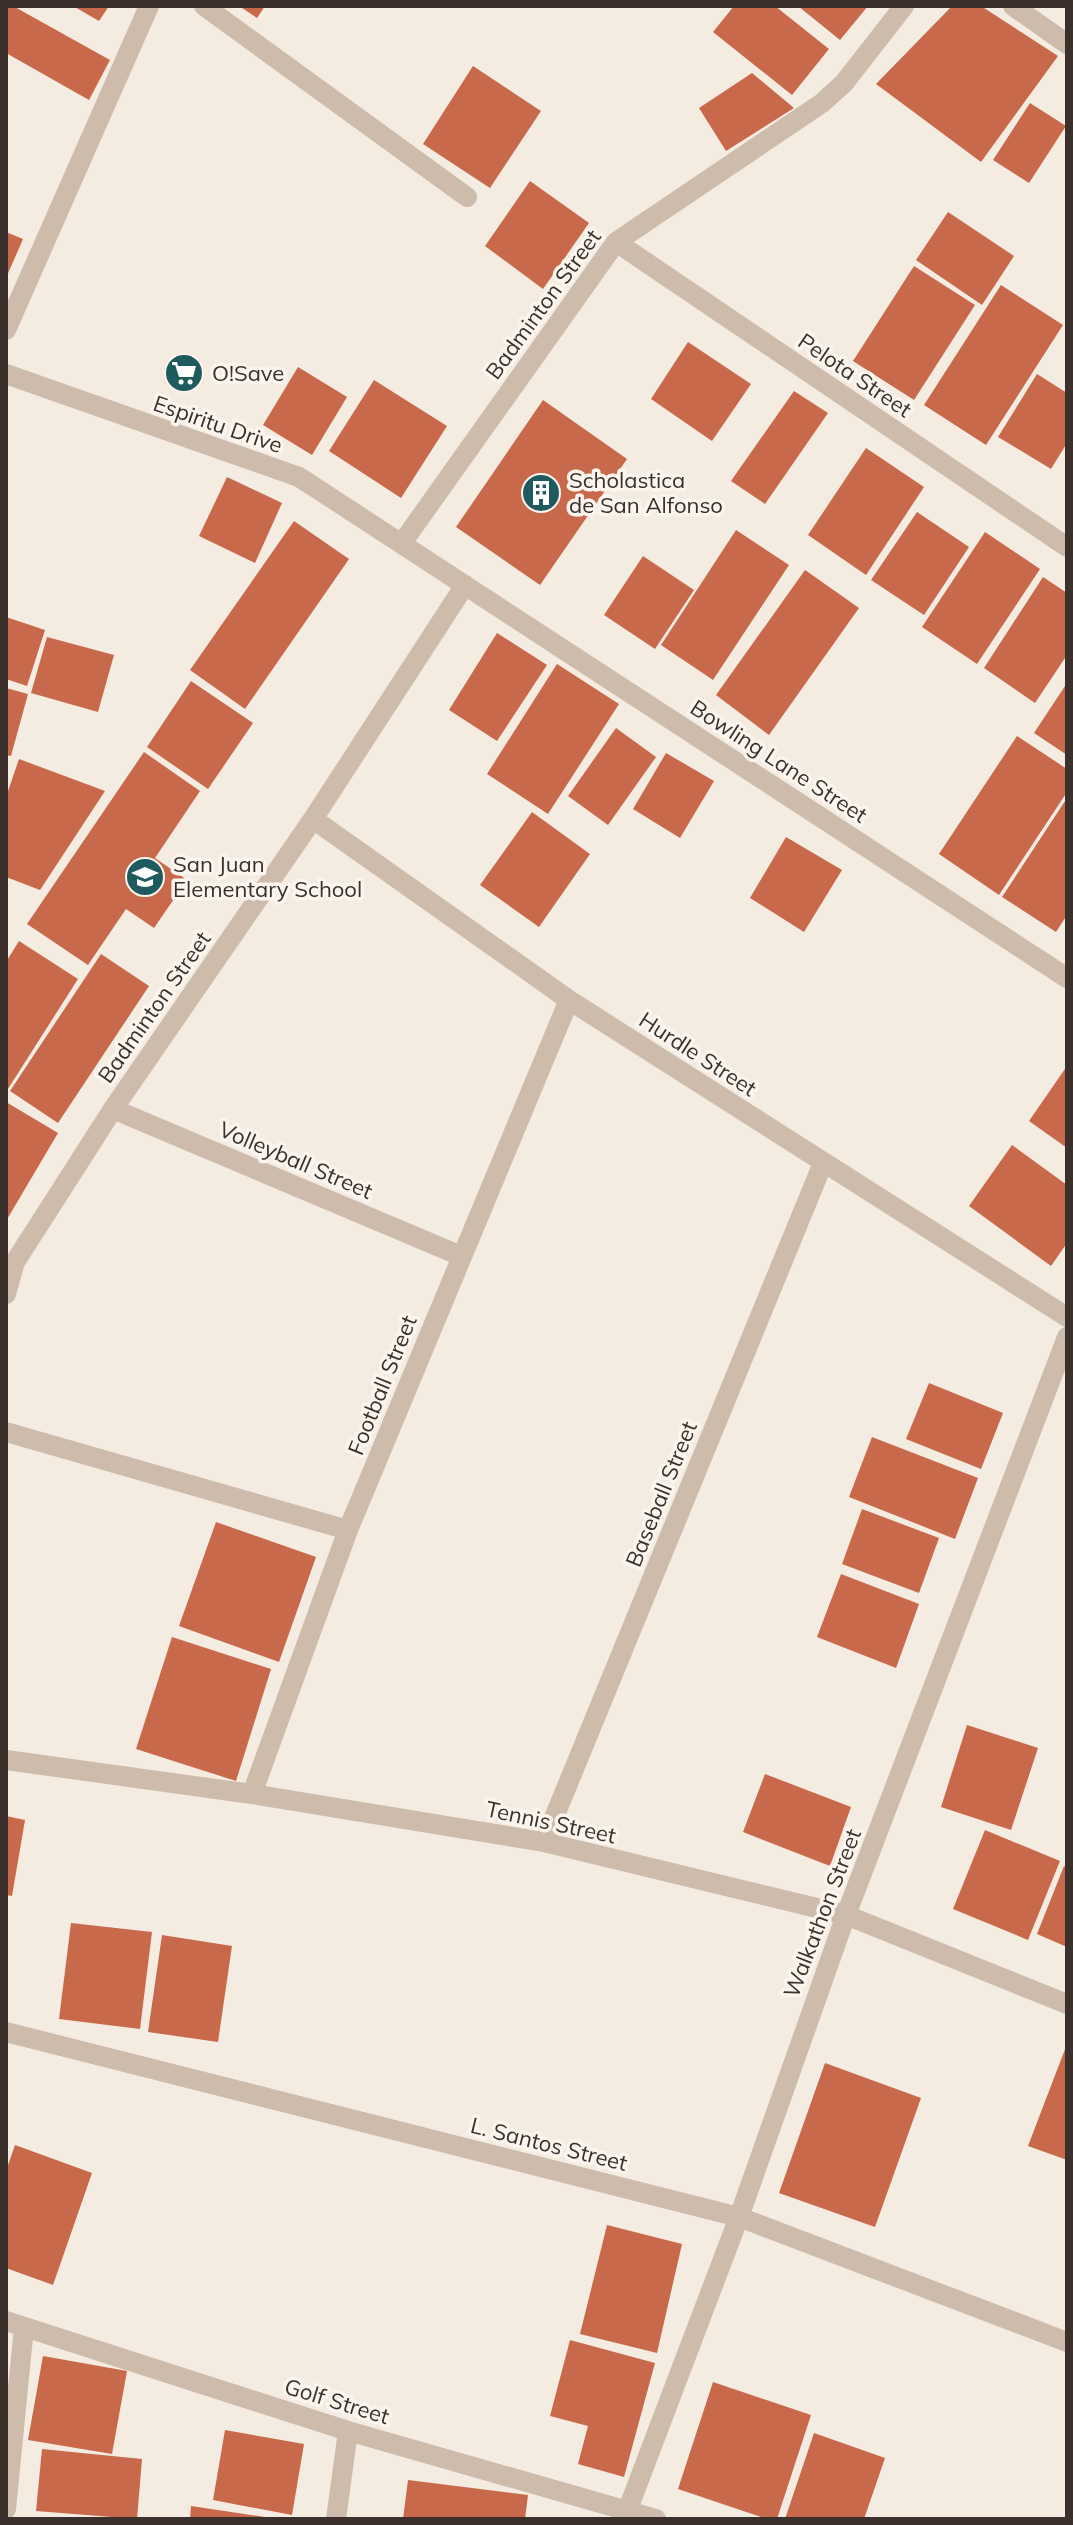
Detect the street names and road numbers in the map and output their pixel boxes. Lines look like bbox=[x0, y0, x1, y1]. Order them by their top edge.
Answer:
street label: Badminton Street bbox=[479, 223, 607, 384]
street label: Pelota Street bbox=[793, 327, 917, 423]
street label: Espiritu Drive bbox=[150, 389, 286, 459]
street label: Bowling Lane Street bbox=[685, 693, 873, 829]
street label: Badminton Street bbox=[91, 926, 217, 1088]
street label: Hurdle Street bbox=[634, 1006, 762, 1102]
street label: Volleyball Street bbox=[215, 1115, 377, 1205]
street label: Football Street bbox=[341, 1311, 423, 1459]
street label: Baseball Street bbox=[619, 1417, 703, 1571]
street label: Tennis Street bbox=[483, 1795, 619, 1849]
street label: Walkathon Street bbox=[777, 1824, 867, 2001]
street label: L. Santos Street bbox=[468, 2111, 631, 2177]
street label: Golf Street bbox=[281, 2372, 393, 2430]

